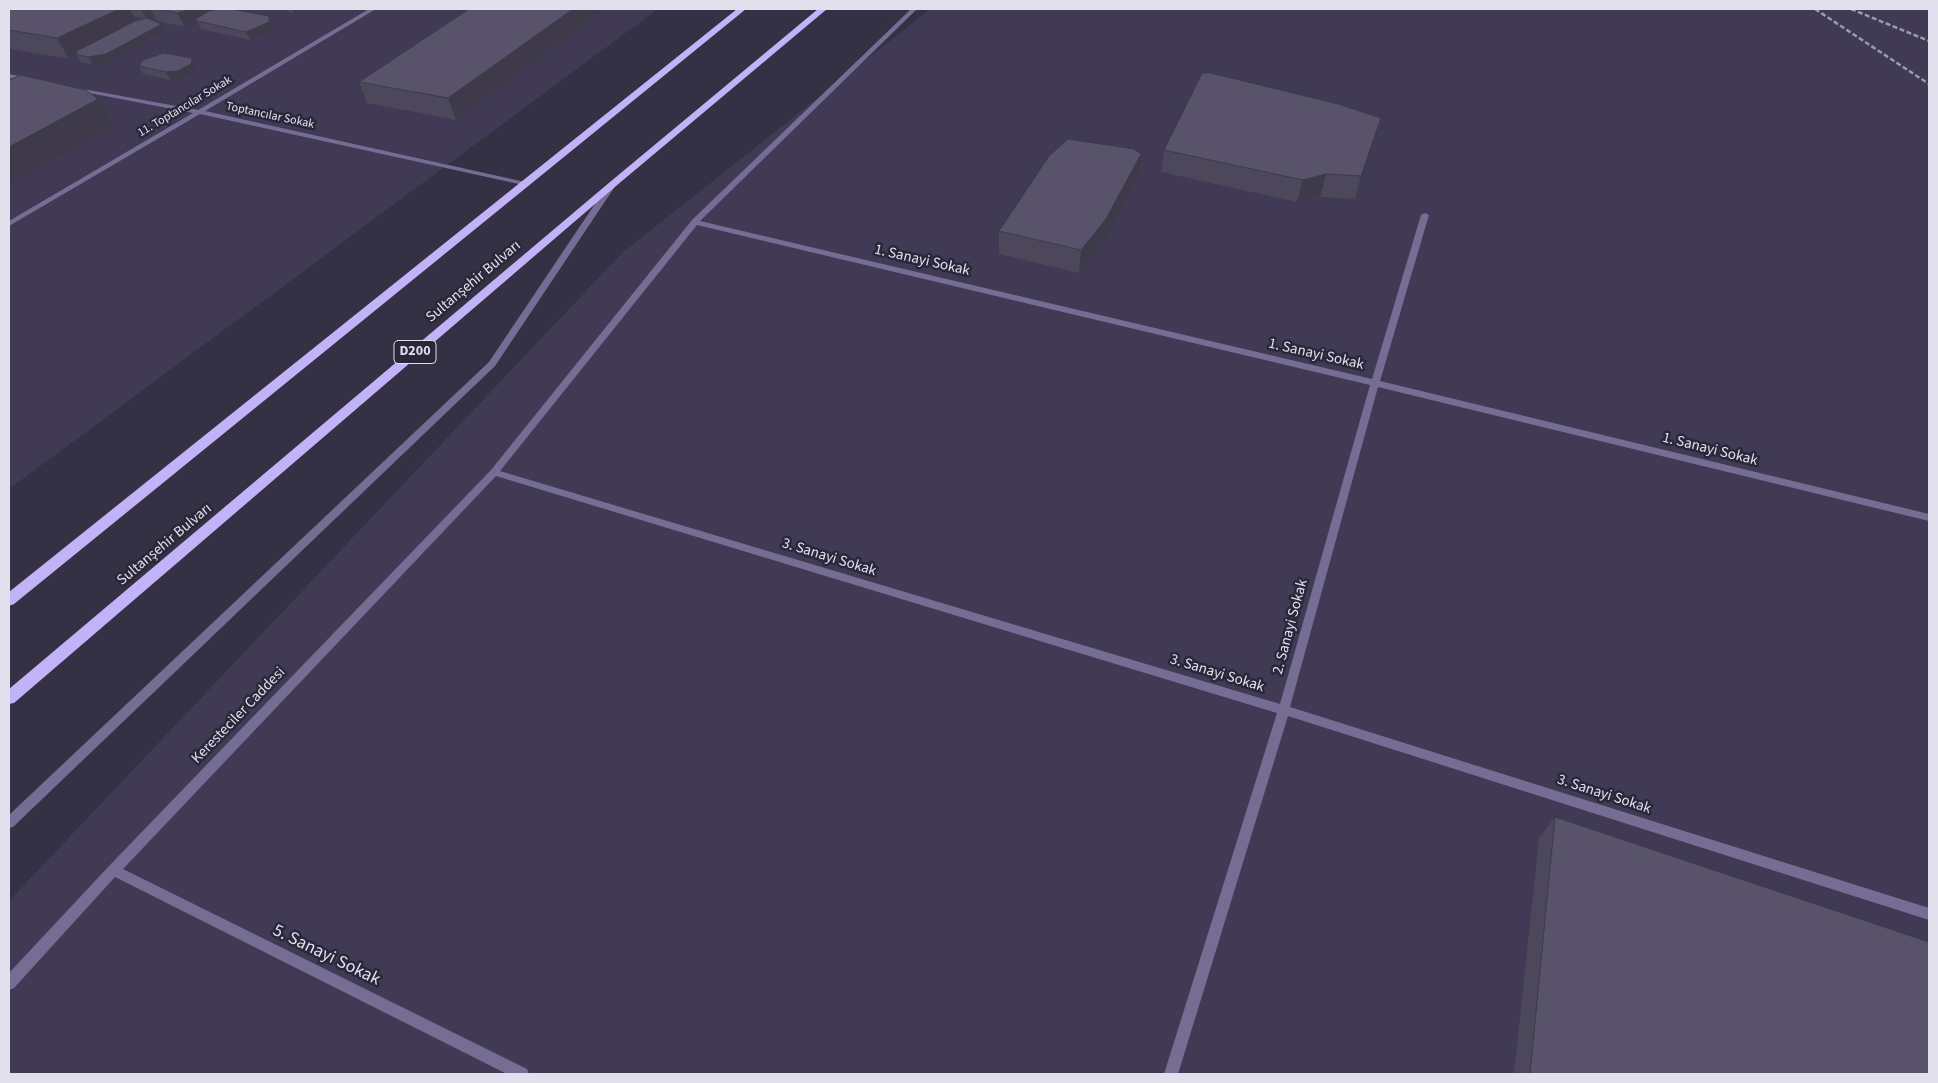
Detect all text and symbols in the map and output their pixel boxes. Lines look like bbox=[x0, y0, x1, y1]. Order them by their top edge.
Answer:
street label: 11. Toptancılar Sokak bbox=[135, 73, 235, 141]
street label: Toptancılar Sokak bbox=[225, 100, 315, 132]
street label: Sultanşehir Bulvarı bbox=[423, 237, 525, 327]
street label: 1. Sanayi Sokak bbox=[872, 241, 972, 281]
street label: 1. Sanayi Sokak bbox=[1266, 335, 1366, 375]
road number: D200 bbox=[394, 341, 436, 364]
street label: 1. Sanayi Sokak bbox=[1660, 429, 1760, 471]
street label: Sultanşehir Bulvarı bbox=[114, 500, 216, 590]
street label: 3. Sanayi Sokak bbox=[780, 535, 878, 581]
street label: 2. Sanayi Sokak bbox=[1270, 578, 1312, 676]
street label: 3. Sanayi Sokak bbox=[1168, 651, 1266, 697]
street label: Keresteciler Caddesi bbox=[188, 664, 290, 768]
street label: 3. Sanayi Sokak bbox=[1555, 771, 1653, 819]
street label: 5. Sanayi Sokak bbox=[269, 921, 383, 991]

